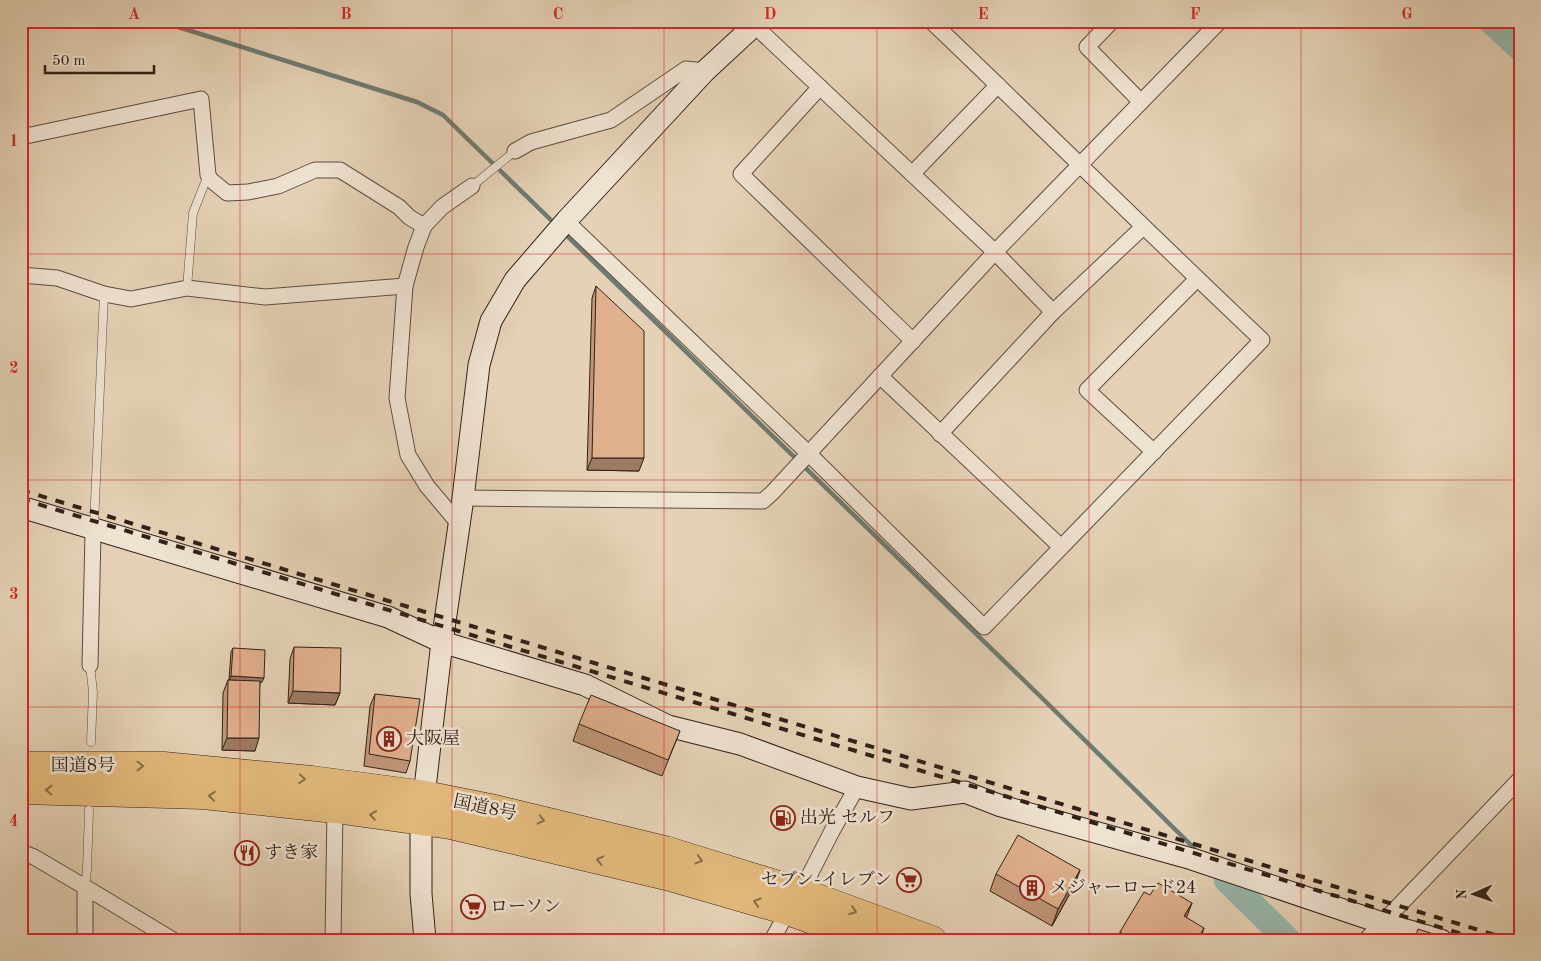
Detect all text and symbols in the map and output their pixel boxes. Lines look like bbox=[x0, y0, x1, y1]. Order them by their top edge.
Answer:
text: A bbox=[128, 7, 140, 23]
text: B bbox=[340, 7, 352, 23]
text: C bbox=[553, 7, 563, 23]
text: D bbox=[764, 7, 776, 23]
text: E bbox=[977, 7, 989, 23]
text: F bbox=[1190, 7, 1201, 23]
text: G bbox=[1401, 7, 1413, 23]
scale bar bbox=[45, 42, 154, 74]
text: 50 m bbox=[52, 54, 86, 69]
text: 1 bbox=[9, 134, 19, 150]
text: 2 bbox=[9, 361, 19, 377]
text: 3 bbox=[9, 587, 19, 603]
building icon: 大阪屋 bbox=[376, 726, 402, 752]
place label: 大阪屋 bbox=[406, 728, 460, 748]
street label: 国道8号 bbox=[51, 755, 115, 775]
one-way arrow bbox=[136, 761, 144, 771]
one-way arrow bbox=[298, 773, 306, 784]
one-way arrow bbox=[45, 785, 53, 796]
one-way arrow bbox=[207, 790, 215, 801]
street label: 国道8号 bbox=[452, 791, 519, 824]
fuel station icon: 出光 セルフ bbox=[770, 805, 796, 831]
place label: 出光 セルフ bbox=[800, 807, 895, 827]
one-way arrow bbox=[369, 811, 377, 821]
text: 4 bbox=[9, 814, 19, 830]
one-way arrow bbox=[537, 814, 546, 825]
restaurant icon: すき家 bbox=[234, 840, 260, 866]
place label: すき家 bbox=[264, 842, 318, 862]
one-way arrow bbox=[595, 855, 604, 866]
one-way arrow bbox=[694, 855, 702, 865]
supermarket icon: セブン-イレブン bbox=[896, 867, 922, 893]
north arrow bbox=[1448, 868, 1498, 918]
place label: セブン-イレブン bbox=[761, 870, 892, 889]
building icon: メジャーロード24 bbox=[1019, 875, 1045, 901]
place label: メジャーロード24 bbox=[1050, 878, 1197, 897]
text: N bbox=[1455, 889, 1469, 900]
supermarket icon: ローソン bbox=[460, 894, 486, 920]
place label: ローソン bbox=[490, 898, 561, 916]
one-way arrow bbox=[753, 898, 761, 908]
one-way arrow bbox=[848, 905, 857, 915]

